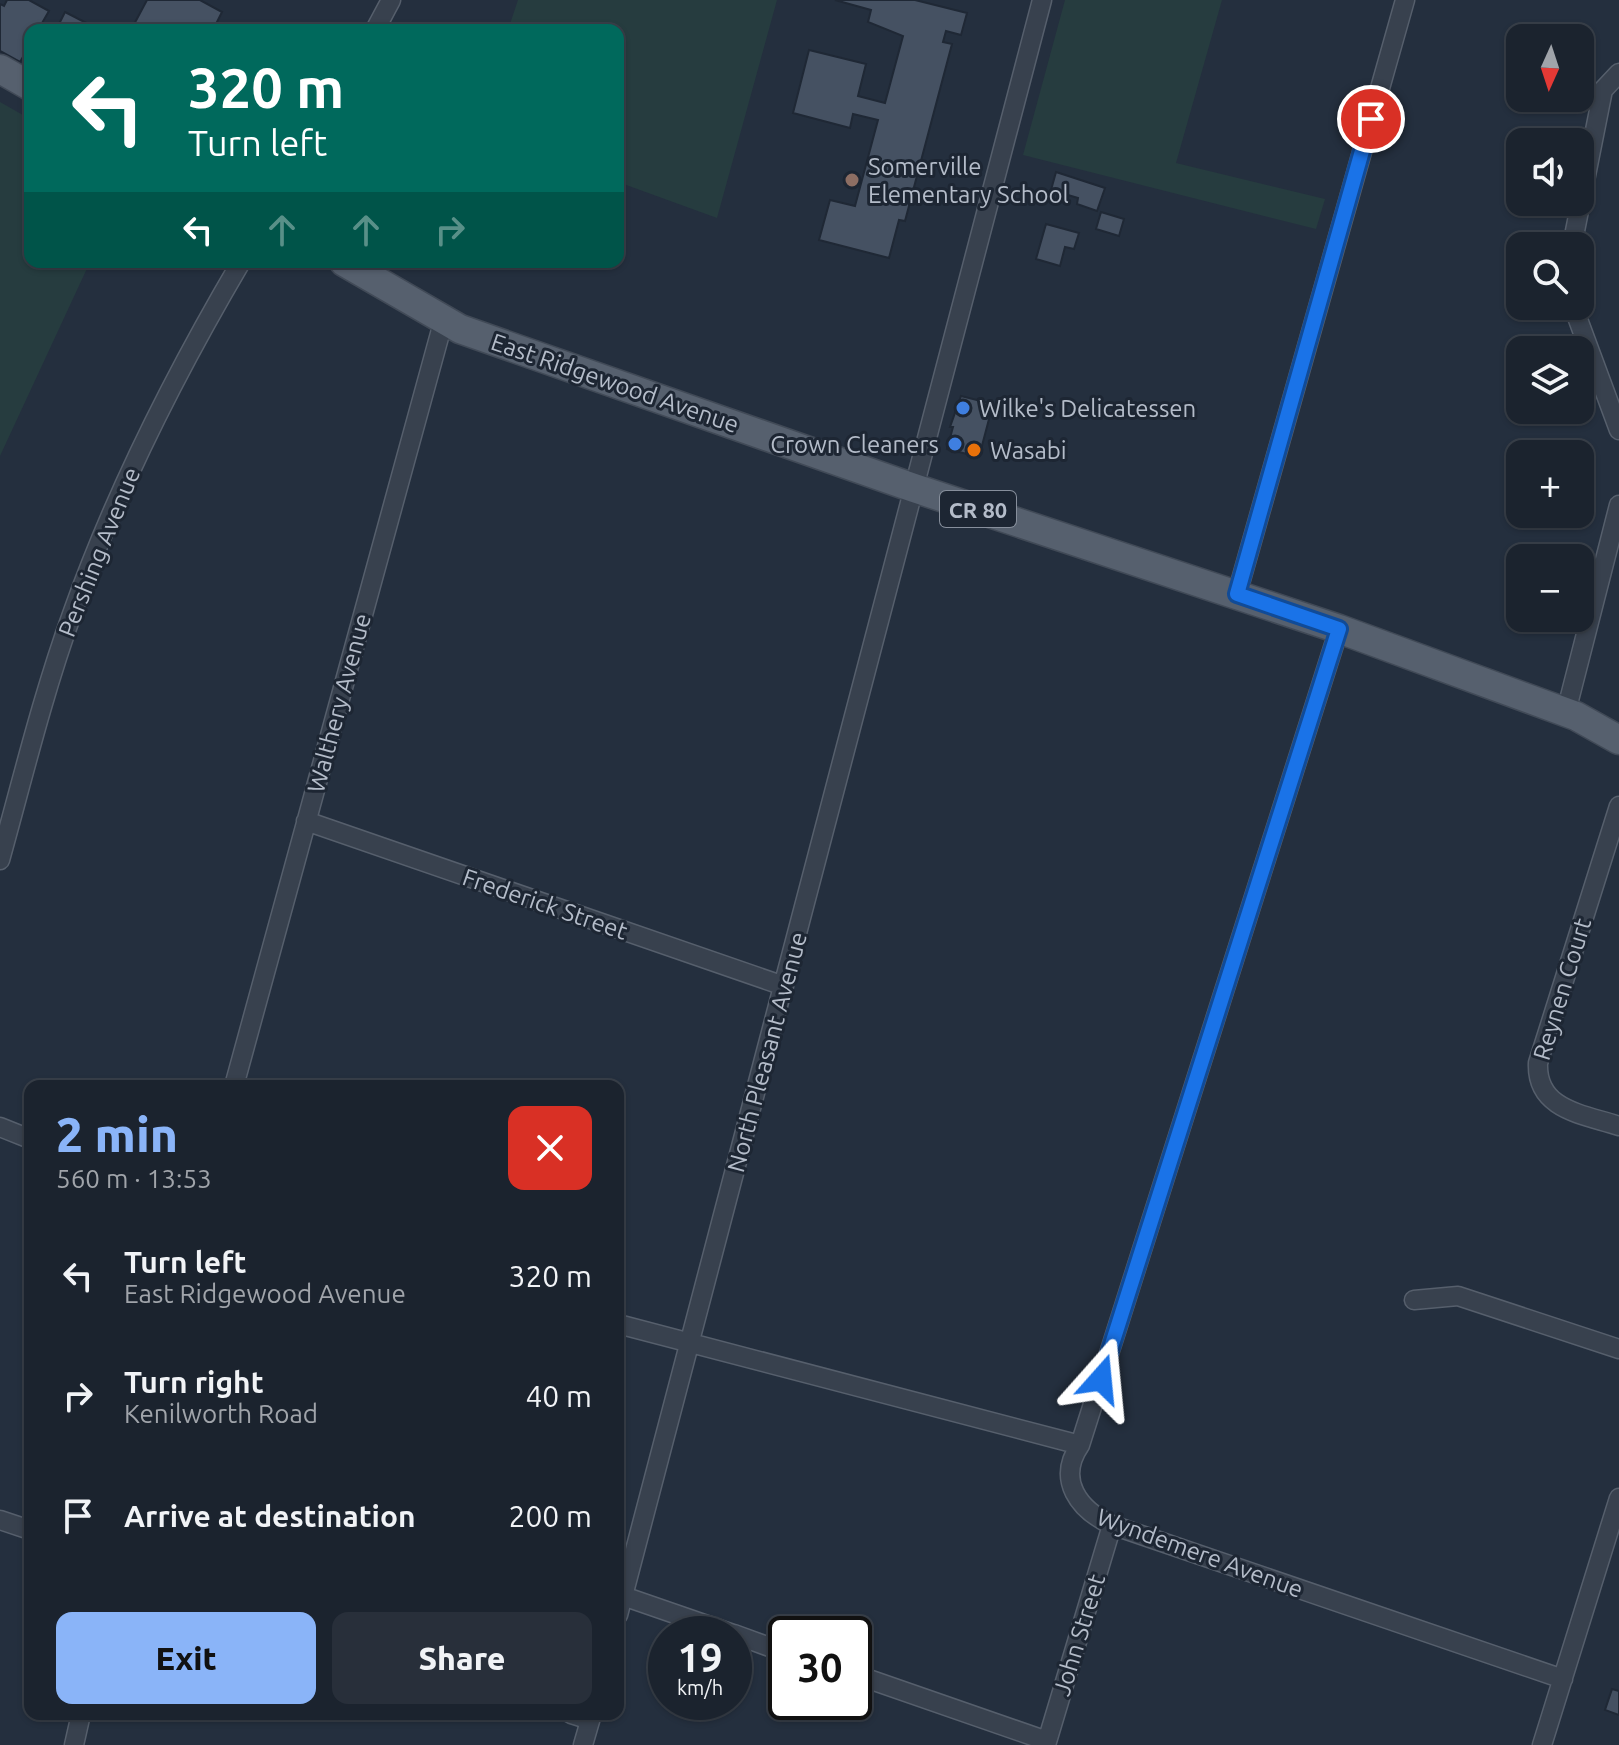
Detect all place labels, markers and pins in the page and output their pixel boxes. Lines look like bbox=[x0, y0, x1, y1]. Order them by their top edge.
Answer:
pin bbox=[1337, 85, 1405, 153]
place label: Somerville Elementary School bbox=[868, 153, 1069, 208]
marker: Somerville Elementary School bbox=[843, 171, 861, 189]
place label: Wilke's Delicatessen bbox=[979, 395, 1196, 422]
marker: Wilke's Delicatessen bbox=[954, 399, 972, 417]
place label: Crown Cleaners bbox=[770, 431, 939, 458]
marker: Crown Cleaners bbox=[946, 435, 964, 453]
place label: Wasabi bbox=[990, 437, 1067, 464]
marker: Wasabi bbox=[965, 441, 983, 459]

